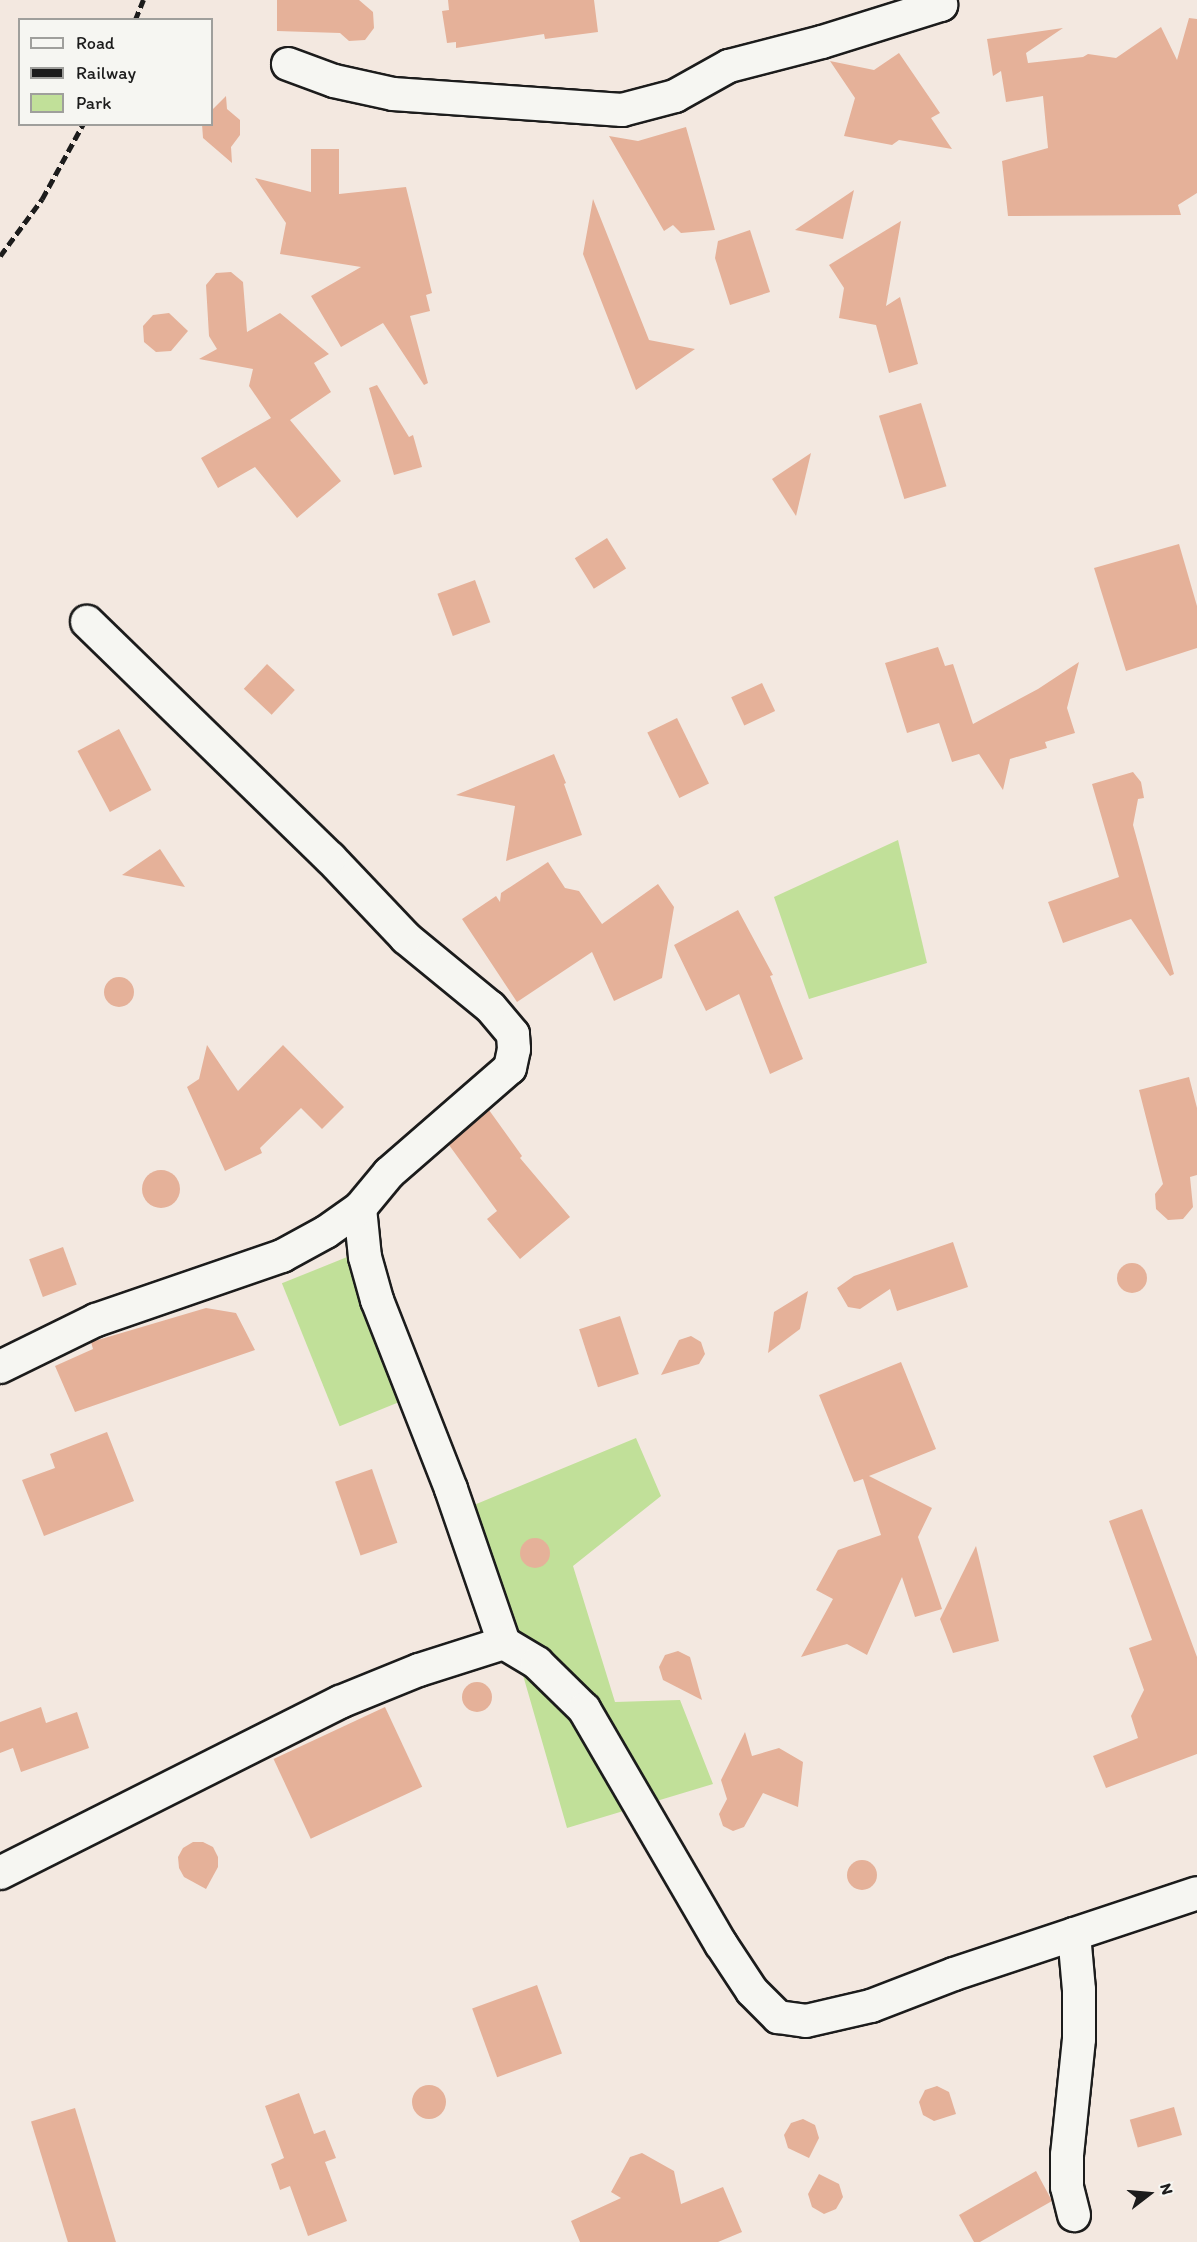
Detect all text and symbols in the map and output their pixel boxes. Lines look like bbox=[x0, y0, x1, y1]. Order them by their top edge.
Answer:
legend bbox=[18, 18, 213, 126]
text: Road bbox=[76, 32, 115, 54]
text: Railway bbox=[76, 62, 136, 84]
text: Park bbox=[76, 92, 111, 114]
north arrow bbox=[1119, 2164, 1179, 2224]
text: N bbox=[1156, 2181, 1177, 2197]

